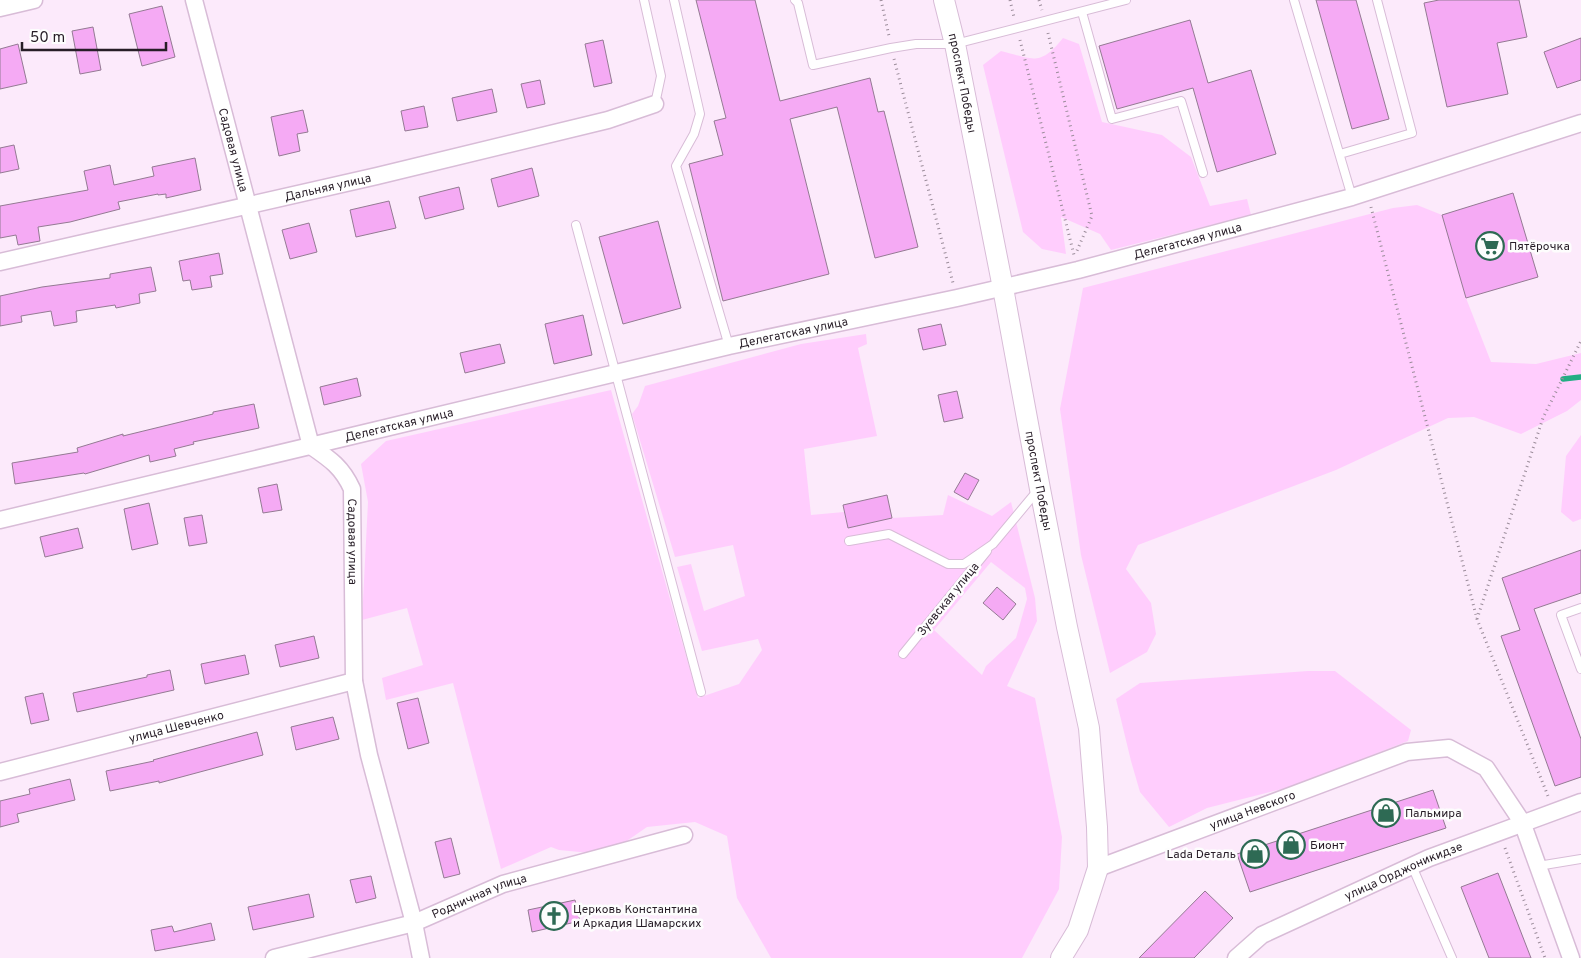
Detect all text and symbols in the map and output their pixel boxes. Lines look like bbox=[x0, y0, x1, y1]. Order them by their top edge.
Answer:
scale bar bbox=[22, 20, 166, 52]
text: 50 m bbox=[30, 29, 65, 48]
street label: проспект Победы bbox=[944, 32, 979, 134]
street label: Садовая улица bbox=[214, 106, 251, 194]
street label: Дальняя улица bbox=[283, 171, 373, 206]
street label: Делегатская улица bbox=[1132, 220, 1244, 264]
supermarket icon: Пятёрочка bbox=[1475, 231, 1505, 261]
place label: Пятёрочка bbox=[1509, 239, 1570, 255]
street label: Делегатская улица bbox=[737, 314, 849, 353]
street label: Делегатская улица bbox=[343, 405, 455, 446]
street label: проспект Победы bbox=[1020, 430, 1055, 532]
street label: Садовая улица bbox=[343, 498, 360, 585]
street label: Зуевская улица bbox=[914, 560, 983, 640]
street label: улица Шевченко bbox=[127, 708, 226, 748]
street label: улица Невского bbox=[1208, 787, 1298, 834]
shop icon: Пальмира bbox=[1371, 798, 1401, 828]
place label: Пальмира bbox=[1405, 806, 1462, 822]
shop icon: Бионт bbox=[1276, 830, 1306, 860]
place label: Бионт bbox=[1310, 838, 1345, 854]
shop icon: Lada Dеталь bbox=[1240, 839, 1270, 869]
street label: улица Орджоникидзе bbox=[1342, 839, 1465, 905]
place label: Lada Dеталь bbox=[1167, 847, 1236, 863]
street label: Родничная улица bbox=[430, 871, 529, 923]
church icon: Церковь Константина и Аркадия Шамарских bbox=[539, 901, 569, 931]
place label: Церковь Константина и Аркадия Шамарских bbox=[573, 902, 702, 932]

